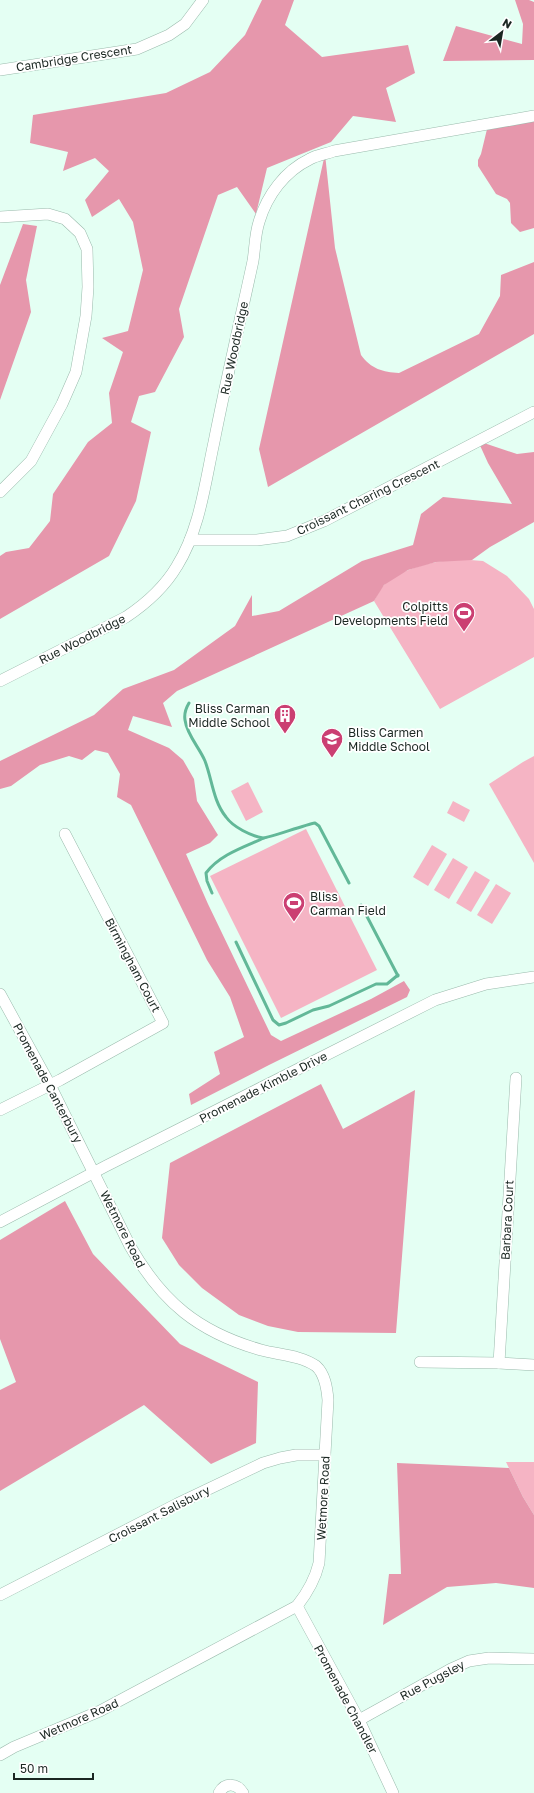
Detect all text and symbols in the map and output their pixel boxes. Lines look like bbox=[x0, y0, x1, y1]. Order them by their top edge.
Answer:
north arrow bbox=[482, 12, 522, 52]
text: N bbox=[500, 15, 514, 31]
street label: Cambridge Crescent bbox=[15, 41, 133, 75]
street label: Rue Woodbridge bbox=[217, 300, 251, 396]
street label: Croissant Charing Crescent bbox=[294, 456, 442, 538]
place label: Colpitts Developments Field bbox=[334, 599, 448, 628]
sports icon: Colpitts Developments Field bbox=[451, 600, 477, 633]
street label: Rue Woodbridge bbox=[36, 611, 128, 667]
place label: Bliss Carman Middle School bbox=[188, 701, 270, 730]
building icon: Bliss Carman Middle School bbox=[272, 702, 298, 735]
place label: Bliss Carmen Middle School bbox=[348, 725, 430, 754]
school or university icon: Bliss Carmen Middle School bbox=[319, 726, 345, 759]
place label: Bliss Carman Field bbox=[310, 889, 386, 918]
sports icon: Bliss Carman Field bbox=[281, 890, 307, 923]
street label: Birmingham Court bbox=[102, 915, 164, 1015]
street label: Promenade Canterbury bbox=[10, 1020, 86, 1146]
street label: Promenade Kimble Drive bbox=[197, 1048, 330, 1126]
street label: Barbara Court bbox=[497, 1179, 517, 1261]
street label: Wetmore Road bbox=[97, 1188, 149, 1270]
street label: Wetmore Road bbox=[313, 1455, 333, 1541]
street label: Croissant Salisbury bbox=[106, 1482, 213, 1546]
street label: Promenade Chandler bbox=[311, 1642, 381, 1756]
street label: Rue Pugsley bbox=[397, 1657, 467, 1703]
street label: Wetmore Road bbox=[37, 1695, 121, 1743]
scale bar bbox=[14, 1755, 93, 1781]
text: 50 m bbox=[20, 1761, 48, 1776]

